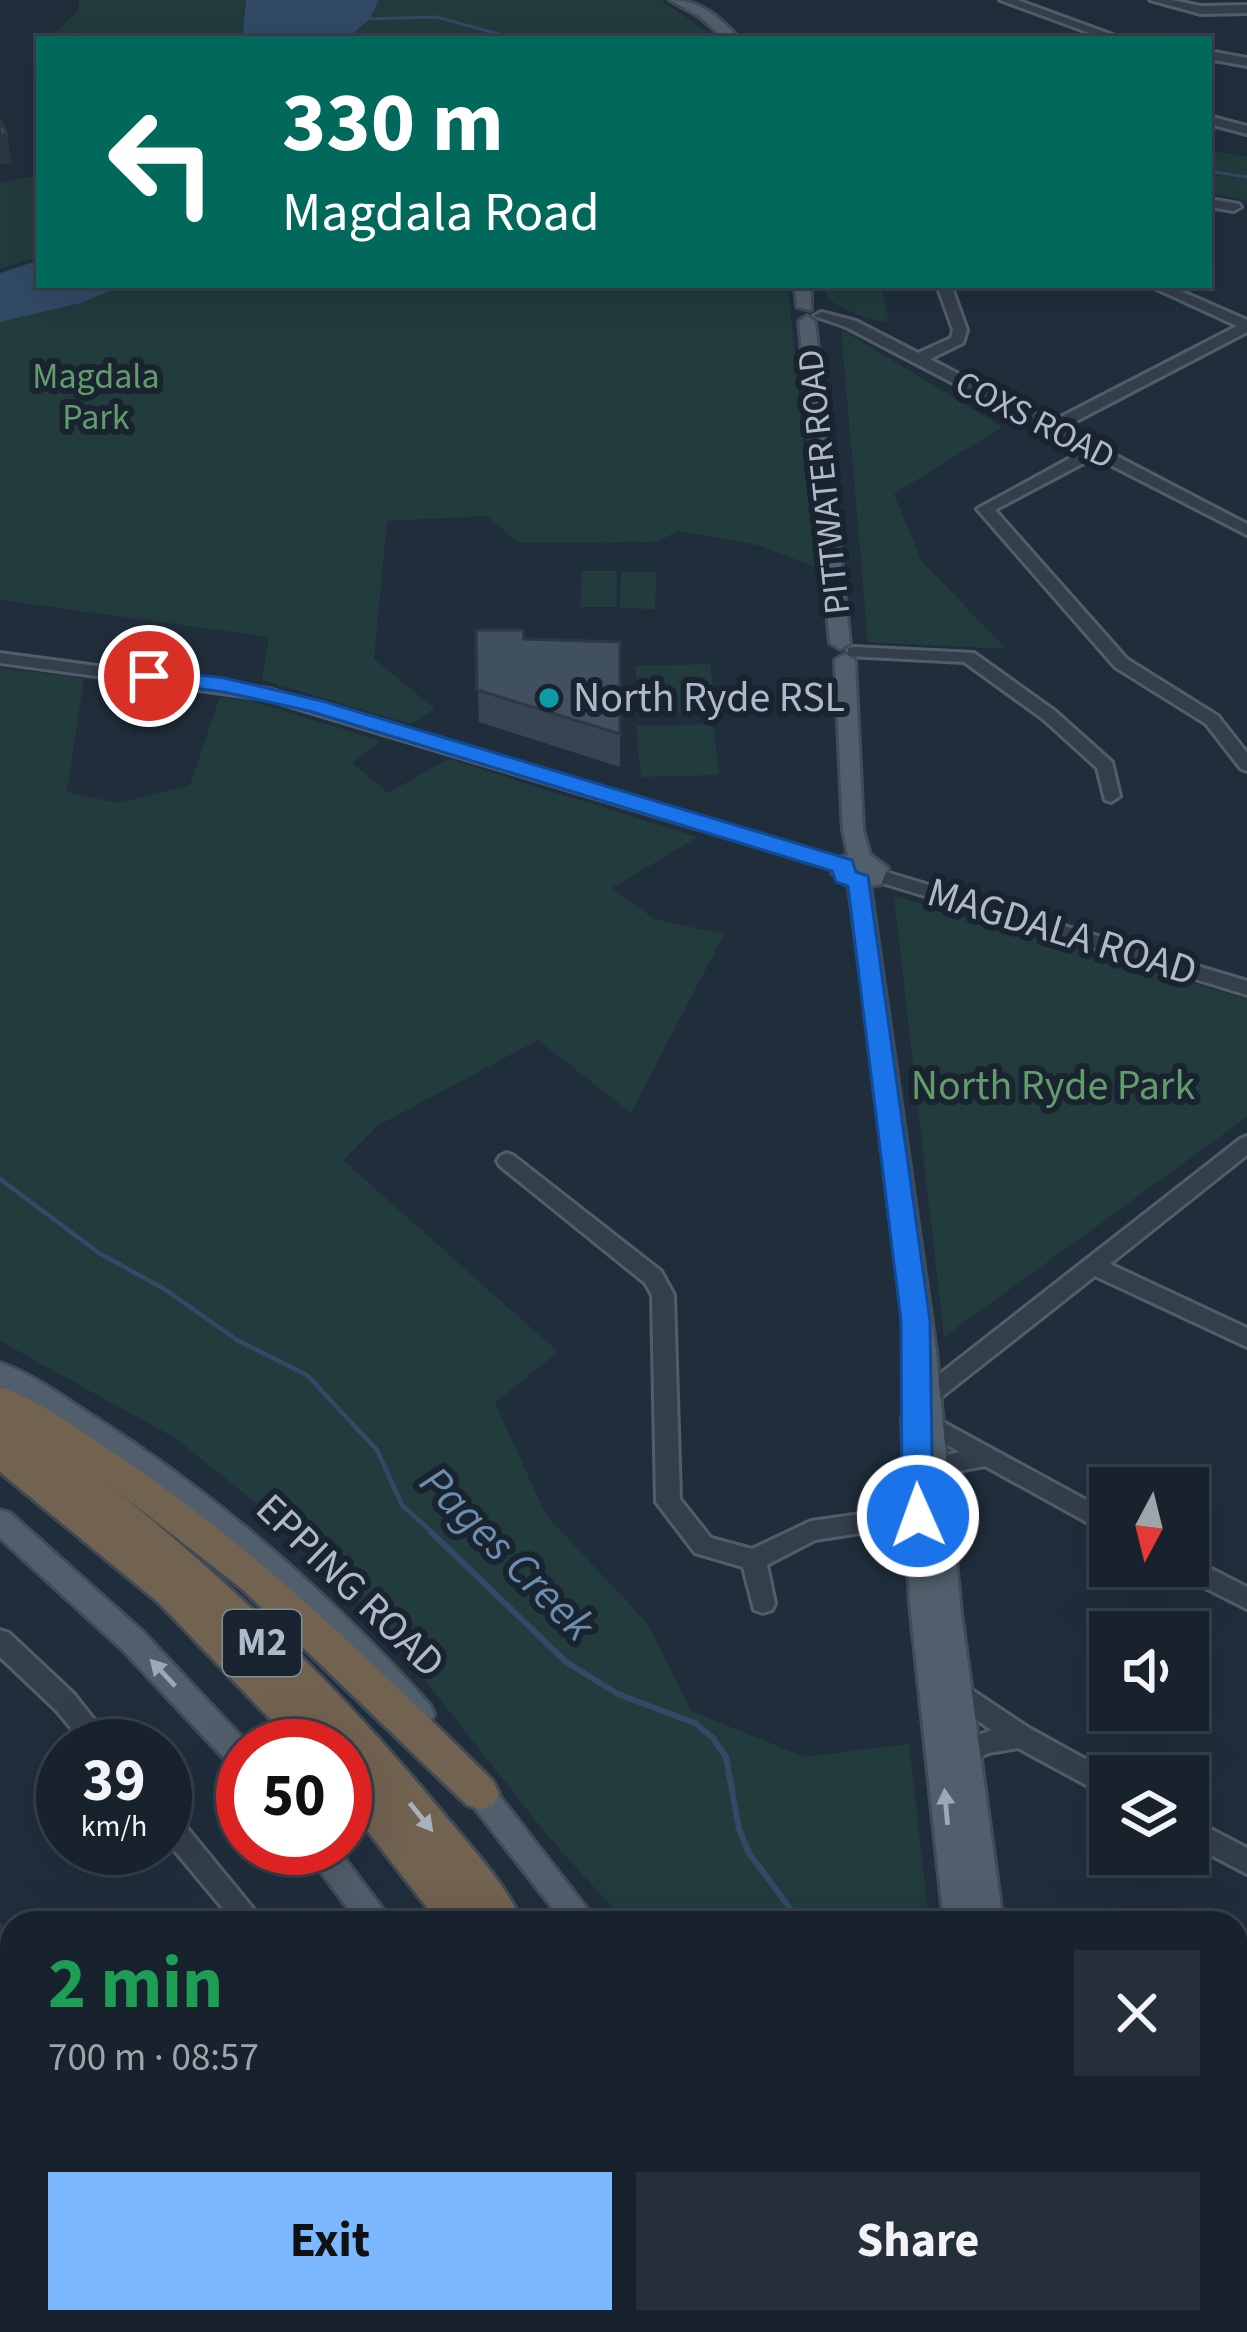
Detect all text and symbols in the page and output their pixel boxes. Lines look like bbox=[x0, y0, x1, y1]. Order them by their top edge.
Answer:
text: 330 m bbox=[282, 64, 504, 184]
icon: left bbox=[84, 84, 240, 240]
text: Magdala Road bbox=[282, 175, 600, 252]
street label: PITTWATER ROAD bbox=[785, 347, 863, 617]
park label: Magdala Park bbox=[32, 351, 160, 443]
street label: COXS ROAD bbox=[946, 358, 1124, 482]
pin bbox=[98, 625, 200, 727]
icon: arrive bbox=[116, 643, 182, 709]
place label: North Ryde RSL bbox=[573, 668, 845, 728]
marker: North Ryde RSL bbox=[536, 685, 562, 711]
street label: MAGDALA ROAD bbox=[920, 863, 1204, 1001]
park label: North Ryde Park bbox=[911, 1056, 1195, 1116]
water label: Pages Creek bbox=[405, 1452, 610, 1657]
position arrow bbox=[855, 1453, 981, 1579]
north arrow bbox=[1089, 1467, 1209, 1587]
map controls bbox=[1089, 1467, 1209, 1875]
street label: EPPING ROAD bbox=[242, 1480, 458, 1692]
road number: M2 bbox=[223, 1610, 301, 1676]
button: sound bbox=[1089, 1611, 1209, 1731]
one-way arrow bbox=[150, 1659, 178, 1688]
speed limit sign: 50 bbox=[216, 1719, 372, 1875]
text: 39 bbox=[82, 1739, 146, 1824]
button: layers bbox=[1089, 1755, 1209, 1875]
one-way arrow bbox=[936, 1788, 955, 1825]
one-way arrow bbox=[408, 1802, 433, 1833]
text: km/h bbox=[81, 1805, 147, 1848]
text: 2 min bbox=[48, 1933, 223, 2036]
button: close bbox=[1074, 1950, 1200, 2076]
text: 700 m · 08:57 bbox=[48, 2030, 259, 2086]
button: Exit bbox=[48, 2172, 612, 2310]
button: Share bbox=[636, 2172, 1200, 2310]

